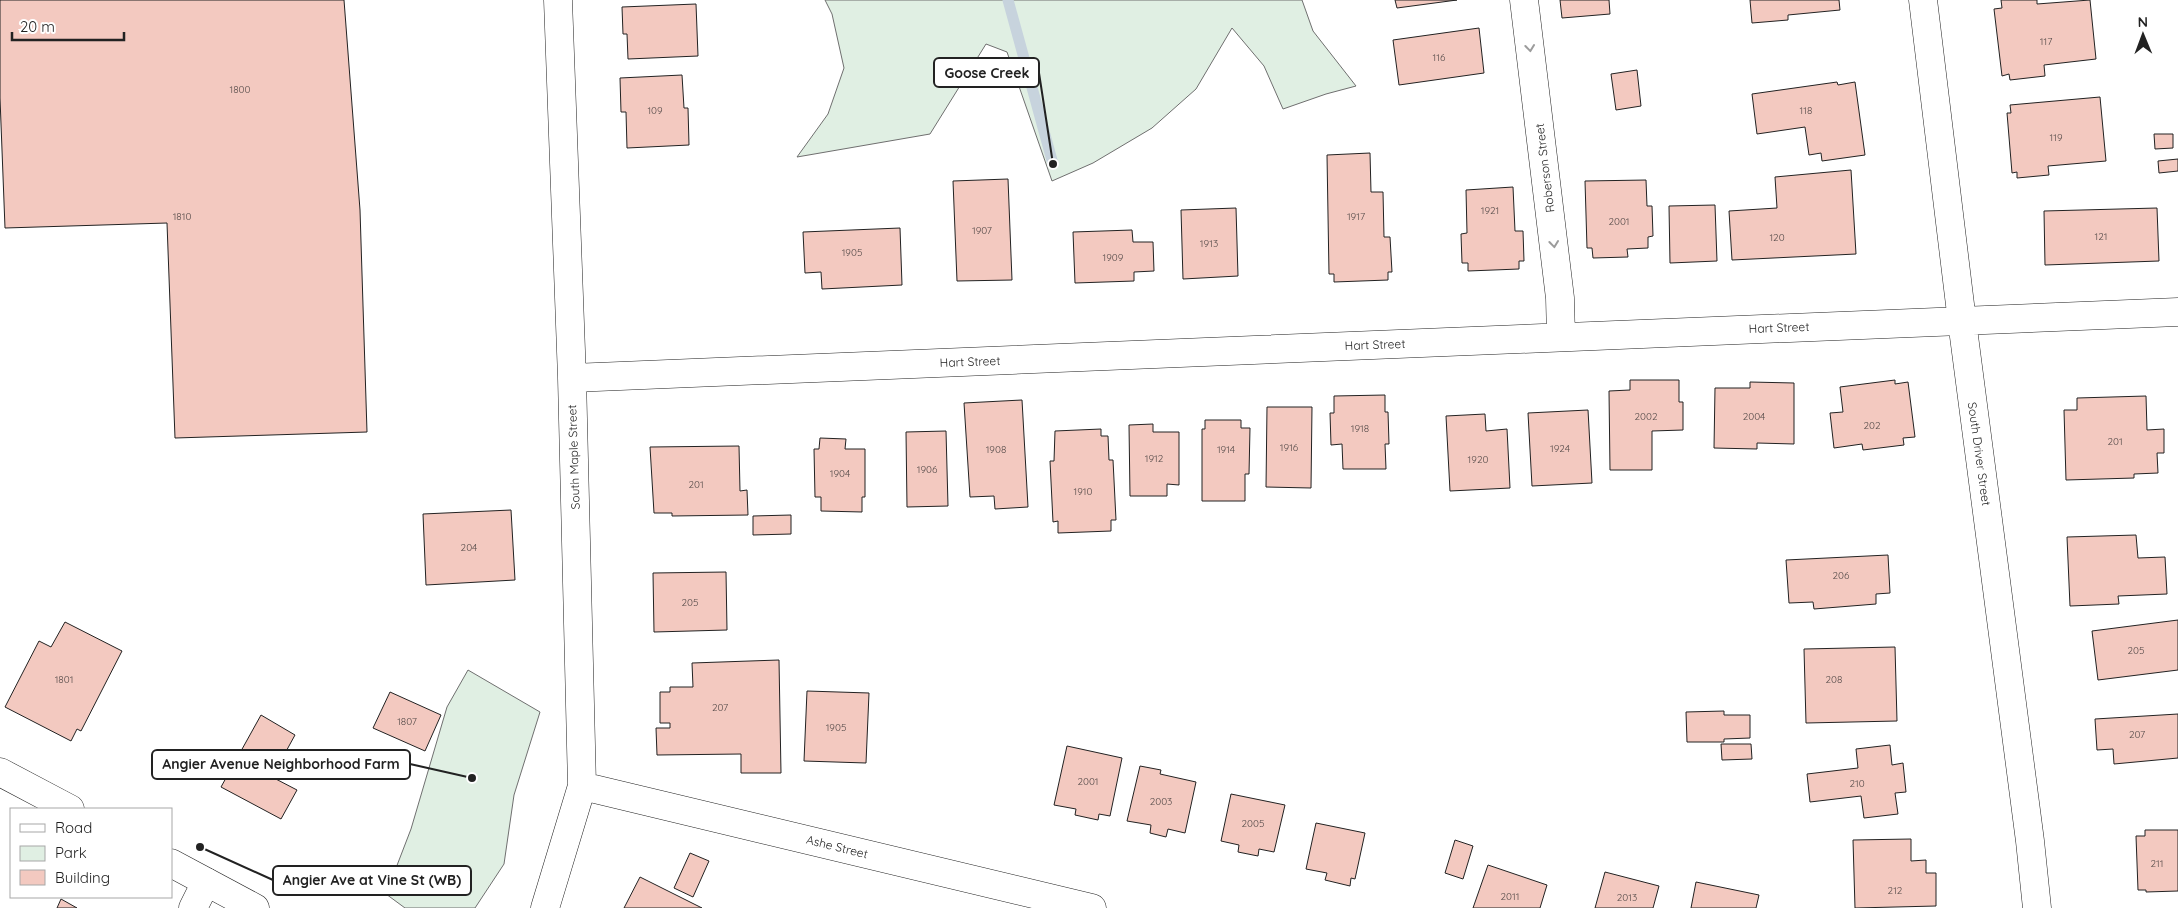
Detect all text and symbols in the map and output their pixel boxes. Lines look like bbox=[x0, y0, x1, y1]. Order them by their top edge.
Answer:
scale bar bbox=[12, 10, 125, 42]
north arrow bbox=[2118, 10, 2168, 60]
text: N bbox=[2137, 13, 2148, 31]
text: 20 m bbox=[20, 17, 55, 36]
house number: 117 bbox=[2040, 35, 2052, 48]
one-way arrow bbox=[1524, 45, 1535, 53]
house number: 116 bbox=[1433, 51, 1446, 64]
callout: Goose Creek bbox=[934, 58, 1039, 87]
text: Goose Creek bbox=[944, 64, 1030, 82]
house number: 1800 bbox=[230, 83, 251, 96]
house number: 109 bbox=[647, 104, 663, 117]
house number: 118 bbox=[1800, 104, 1812, 117]
street label: Roberson Street bbox=[1532, 123, 1557, 214]
house number: 119 bbox=[2050, 131, 2063, 144]
house number: 1921 bbox=[1481, 204, 1499, 217]
house number: 1810 bbox=[173, 210, 191, 223]
house number: 1917 bbox=[1347, 210, 1365, 223]
house number: 2001 bbox=[1608, 215, 1630, 228]
house number: 1907 bbox=[972, 224, 992, 237]
house number: 121 bbox=[2095, 230, 2107, 243]
house number: 120 bbox=[1769, 231, 1785, 244]
house number: 1913 bbox=[1200, 237, 1218, 250]
one-way arrow bbox=[1548, 241, 1559, 249]
house number: 1905 bbox=[842, 246, 862, 259]
house number: 1909 bbox=[1103, 251, 1124, 264]
street label: Hart Street bbox=[1748, 319, 1810, 336]
street label: Hart Street bbox=[1344, 336, 1406, 353]
street label: Hart Street bbox=[939, 353, 1001, 370]
street label: South Driver Street bbox=[1965, 401, 1994, 507]
street label: South Maple Street bbox=[564, 404, 583, 510]
house number: 2002 bbox=[1635, 410, 1658, 423]
house number: 2004 bbox=[1743, 410, 1765, 423]
house number: 202 bbox=[1863, 419, 1881, 432]
house number: 1918 bbox=[1351, 422, 1369, 435]
house number: 201 bbox=[2107, 435, 2123, 448]
house number: 1916 bbox=[1280, 441, 1299, 454]
house number: 1924 bbox=[1550, 442, 1570, 455]
house number: 1908 bbox=[986, 443, 1006, 456]
house number: 1914 bbox=[1217, 443, 1235, 456]
house number: 1912 bbox=[1145, 452, 1164, 465]
house number: 1920 bbox=[1468, 453, 1488, 466]
house number: 1906 bbox=[917, 463, 938, 476]
house number: 1904 bbox=[830, 467, 850, 480]
house number: 201 bbox=[688, 478, 704, 491]
house number: 1910 bbox=[1073, 485, 1093, 498]
house number: 204 bbox=[461, 541, 477, 554]
house number: 206 bbox=[1833, 569, 1850, 582]
house number: 205 bbox=[682, 596, 698, 609]
house number: 205 bbox=[2128, 644, 2144, 657]
house number: 1801 bbox=[55, 673, 73, 686]
house number: 208 bbox=[1826, 673, 1842, 686]
house number: 207 bbox=[712, 701, 728, 714]
house number: 1807 bbox=[397, 715, 417, 728]
house number: 1905 bbox=[826, 721, 846, 734]
house number: 207 bbox=[2129, 728, 2145, 741]
callout: Angier Avenue Neighborhood Farm bbox=[152, 750, 410, 779]
text: Angier Avenue Neighborhood Farm bbox=[162, 755, 400, 773]
house number: 2001 bbox=[1077, 775, 1099, 788]
house number: 210 bbox=[1849, 777, 1865, 790]
house number: 2003 bbox=[1150, 795, 1172, 808]
legend bbox=[10, 808, 172, 898]
house number: 2005 bbox=[1242, 817, 1264, 830]
text: Road bbox=[55, 818, 92, 837]
street label: Ashe Street bbox=[805, 832, 870, 861]
text: Park bbox=[55, 843, 87, 862]
house number: 211 bbox=[2151, 857, 2163, 870]
callout: Angier Ave at Vine St (WB) bbox=[273, 866, 471, 895]
text: Building bbox=[55, 868, 110, 887]
text: Angier Ave at Vine St (WB) bbox=[283, 871, 461, 889]
house number: 212 bbox=[1888, 884, 1903, 897]
house number: 2011 bbox=[1501, 890, 1519, 903]
house number: 2013 bbox=[1617, 891, 1637, 904]

